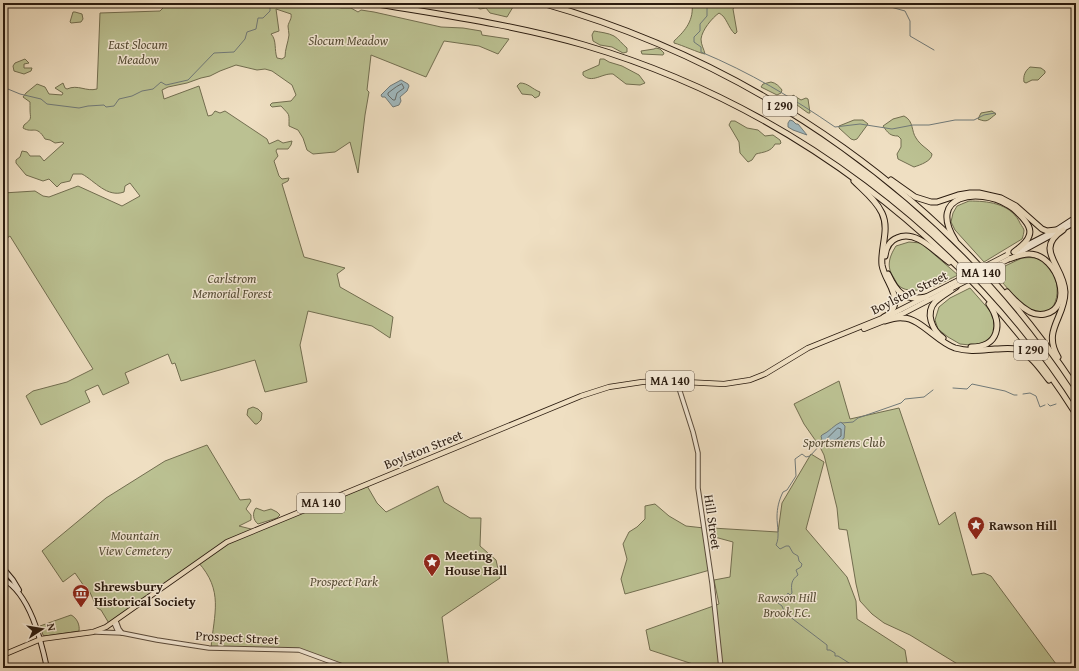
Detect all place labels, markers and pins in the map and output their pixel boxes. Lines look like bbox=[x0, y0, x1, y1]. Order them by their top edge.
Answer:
place icon: Rawson Hill bbox=[966, 515, 986, 540]
place label: Rawson Hill bbox=[989, 516, 1057, 535]
place label: Meeting House Hall bbox=[445, 546, 507, 580]
place icon: Meeting House Hall bbox=[422, 552, 442, 577]
place label: Shrewsbury Historical Society bbox=[94, 577, 196, 611]
museum icon: Shrewsbury Historical Society bbox=[71, 583, 91, 608]

